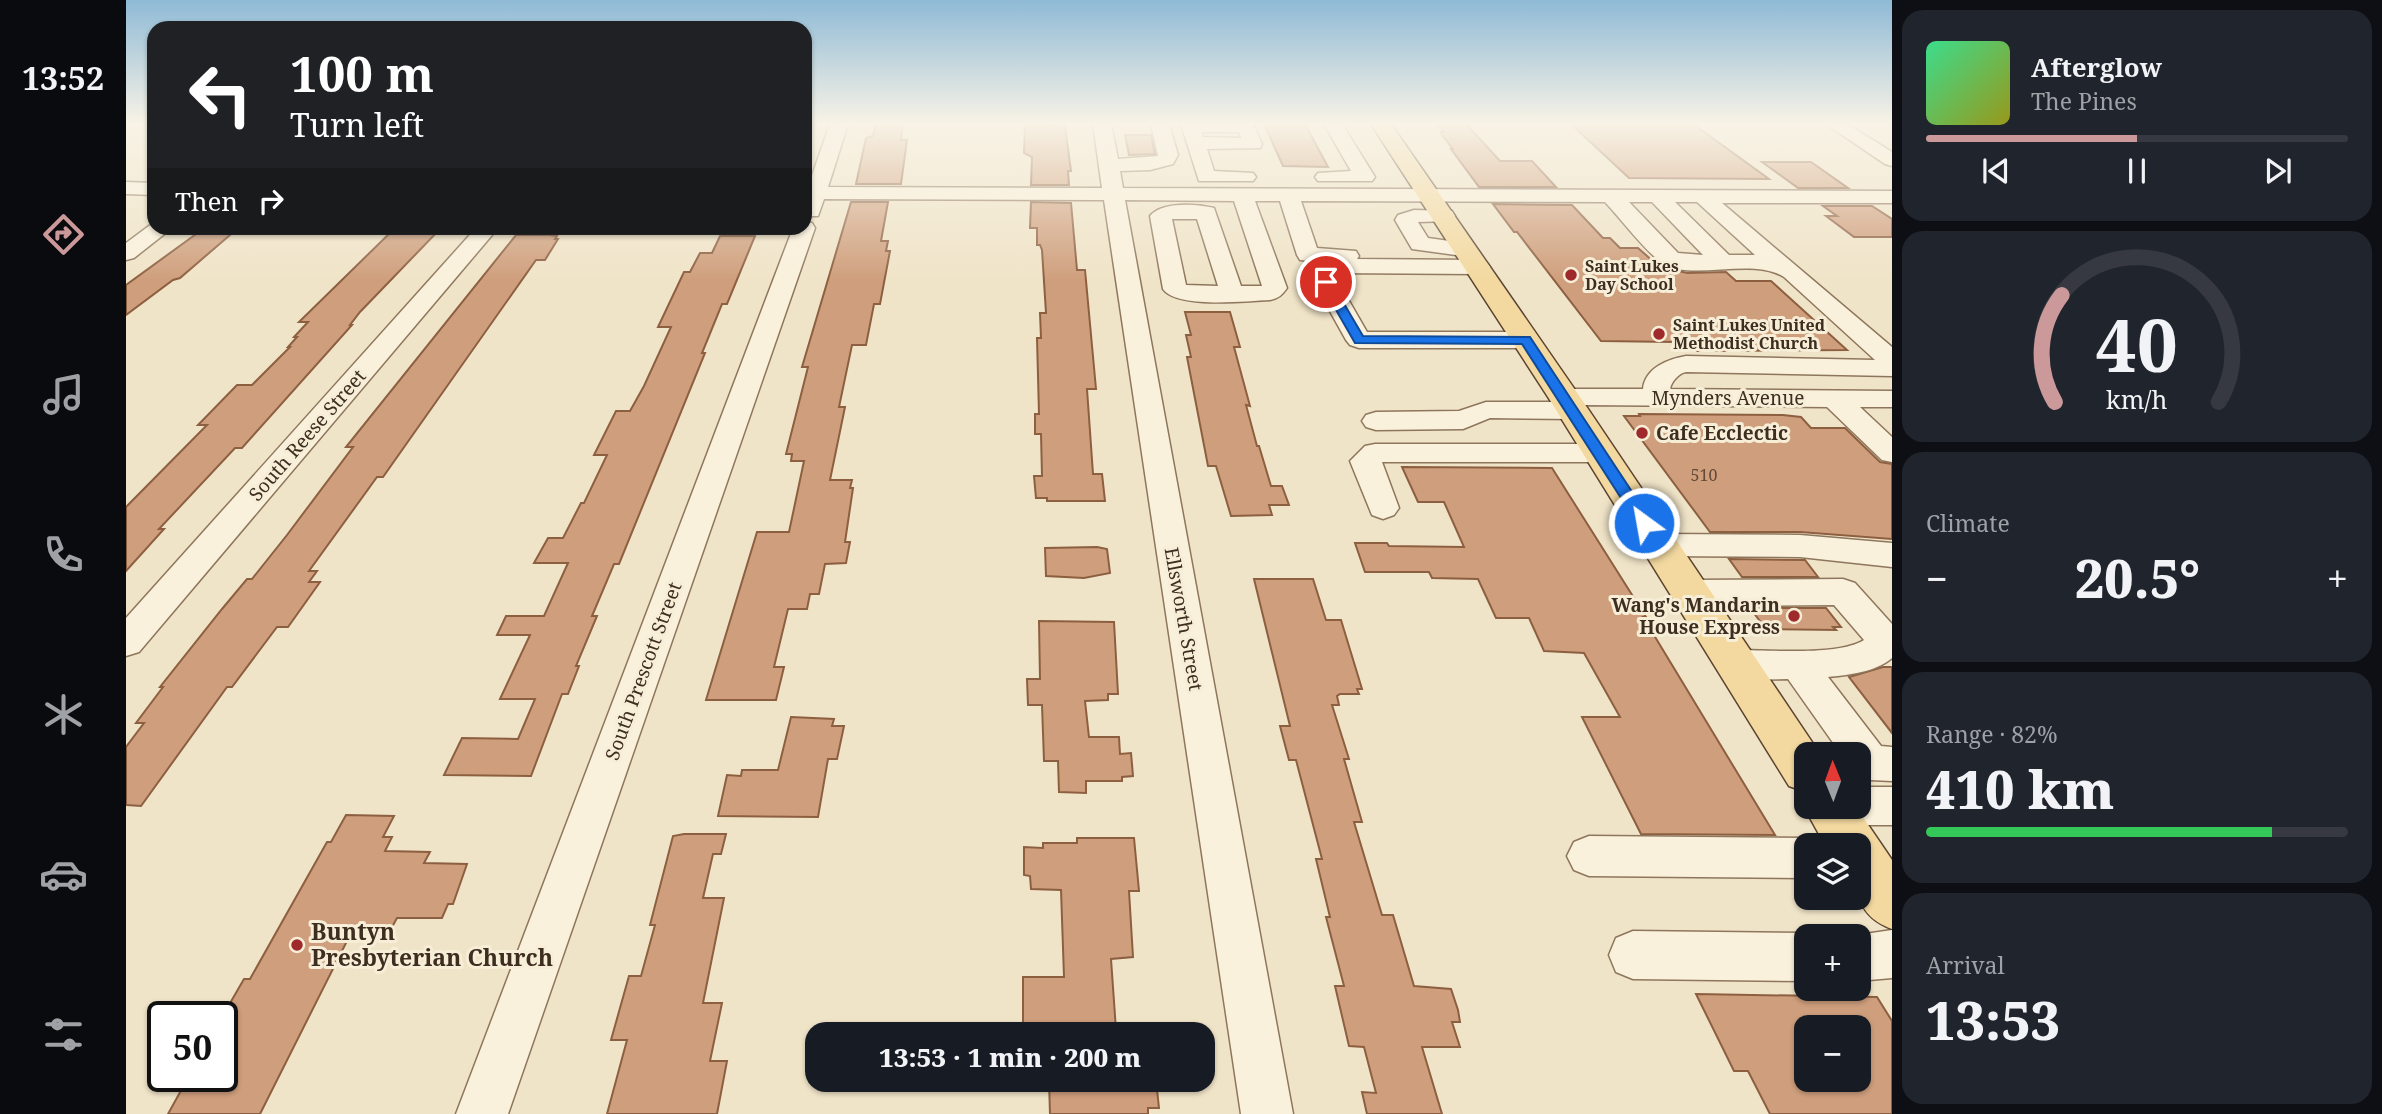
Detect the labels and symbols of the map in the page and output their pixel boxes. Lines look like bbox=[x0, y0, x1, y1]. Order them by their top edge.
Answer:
pin bbox=[1296, 252, 1356, 312]
place label: Saint Lukes Day School bbox=[1585, 255, 1679, 295]
marker: Saint Lukes Day School bbox=[1563, 267, 1579, 283]
place label: Saint Lukes United Methodist Church bbox=[1673, 314, 1826, 354]
marker: Saint Lukes United Methodist Church bbox=[1651, 326, 1667, 342]
street label: South Reese Street bbox=[243, 363, 372, 506]
street label: Mynders Avenue bbox=[1651, 385, 1805, 411]
place label: Cafe Ecclectic bbox=[1656, 420, 1788, 446]
marker: Cafe Ecclectic bbox=[1634, 425, 1650, 441]
house number: 510 bbox=[1691, 464, 1717, 486]
position arrow bbox=[1607, 486, 1681, 560]
street label: Ellsworth Street bbox=[1159, 545, 1209, 693]
street label: South Prescott Street bbox=[599, 578, 687, 764]
place label: Wang's Mandarin House Express bbox=[1611, 592, 1780, 640]
marker: Wang's Mandarin House Express bbox=[1786, 608, 1802, 624]
north arrow bbox=[1794, 742, 1871, 819]
place label: Buntyn Presbyterian Church bbox=[311, 915, 553, 973]
marker: Buntyn Presbyterian Church bbox=[289, 937, 305, 953]
speed limit sign: 50 bbox=[147, 1001, 238, 1092]

